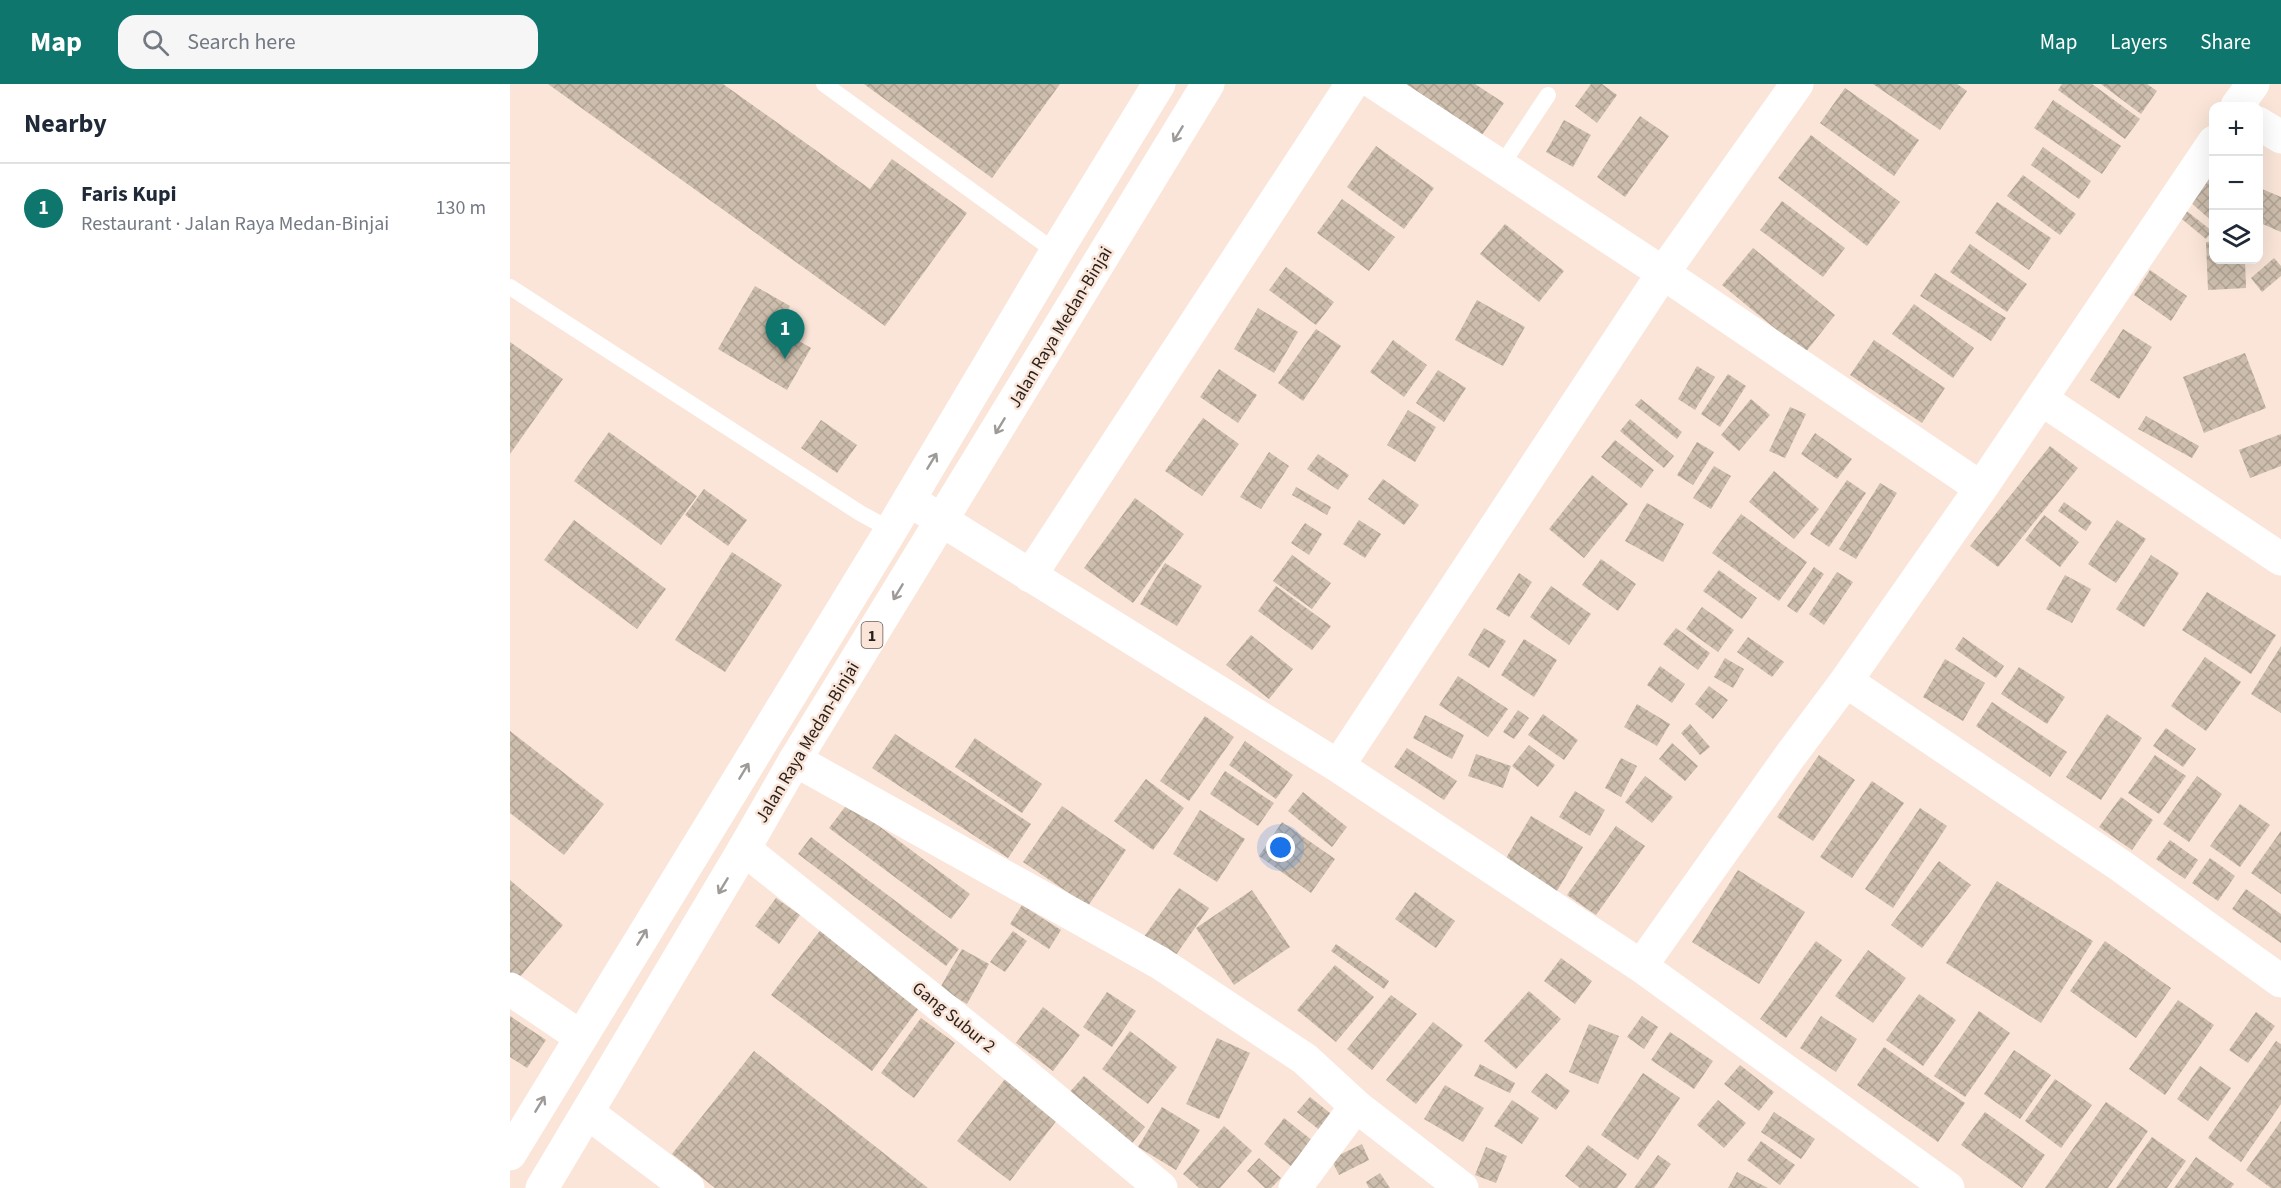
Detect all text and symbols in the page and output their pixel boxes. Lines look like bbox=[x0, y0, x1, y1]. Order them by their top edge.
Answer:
search box bbox=[118, 15, 538, 69]
text: Map bbox=[30, 22, 82, 62]
icon: search bbox=[139, 26, 172, 59]
text: Search here bbox=[187, 26, 296, 58]
text: Map bbox=[2040, 27, 2077, 57]
text: Layers bbox=[2110, 27, 2167, 57]
text: Share bbox=[2200, 27, 2251, 57]
map controls bbox=[2209, 102, 2263, 264]
button: + bbox=[2209, 102, 2263, 156]
text: Nearby bbox=[24, 105, 107, 142]
one-way arrow bbox=[1171, 125, 1183, 142]
button: − bbox=[2209, 156, 2263, 210]
text: Faris Kupi bbox=[81, 178, 177, 210]
text: 1 bbox=[38, 194, 49, 222]
text: 130 m bbox=[436, 194, 486, 222]
text: Restaurant · Jalan Raya Medan-Binjai bbox=[81, 210, 389, 238]
button: layers bbox=[2209, 210, 2263, 264]
street label: Jalan Raya Medan-Binjai bbox=[1002, 242, 1119, 413]
pin: 1 bbox=[766, 310, 804, 359]
one-way arrow bbox=[993, 417, 1005, 434]
one-way arrow bbox=[927, 453, 939, 470]
one-way arrow bbox=[892, 584, 905, 601]
road number: 1 bbox=[862, 622, 882, 648]
street label: Jalan Raya Medan-Binjai bbox=[749, 657, 866, 828]
one-way arrow bbox=[738, 763, 750, 780]
your location bbox=[1266, 833, 1295, 862]
one-way arrow bbox=[716, 877, 728, 894]
one-way arrow bbox=[636, 929, 649, 946]
street label: Gang Subur 2 bbox=[907, 976, 1001, 1059]
one-way arrow bbox=[535, 1096, 547, 1113]

